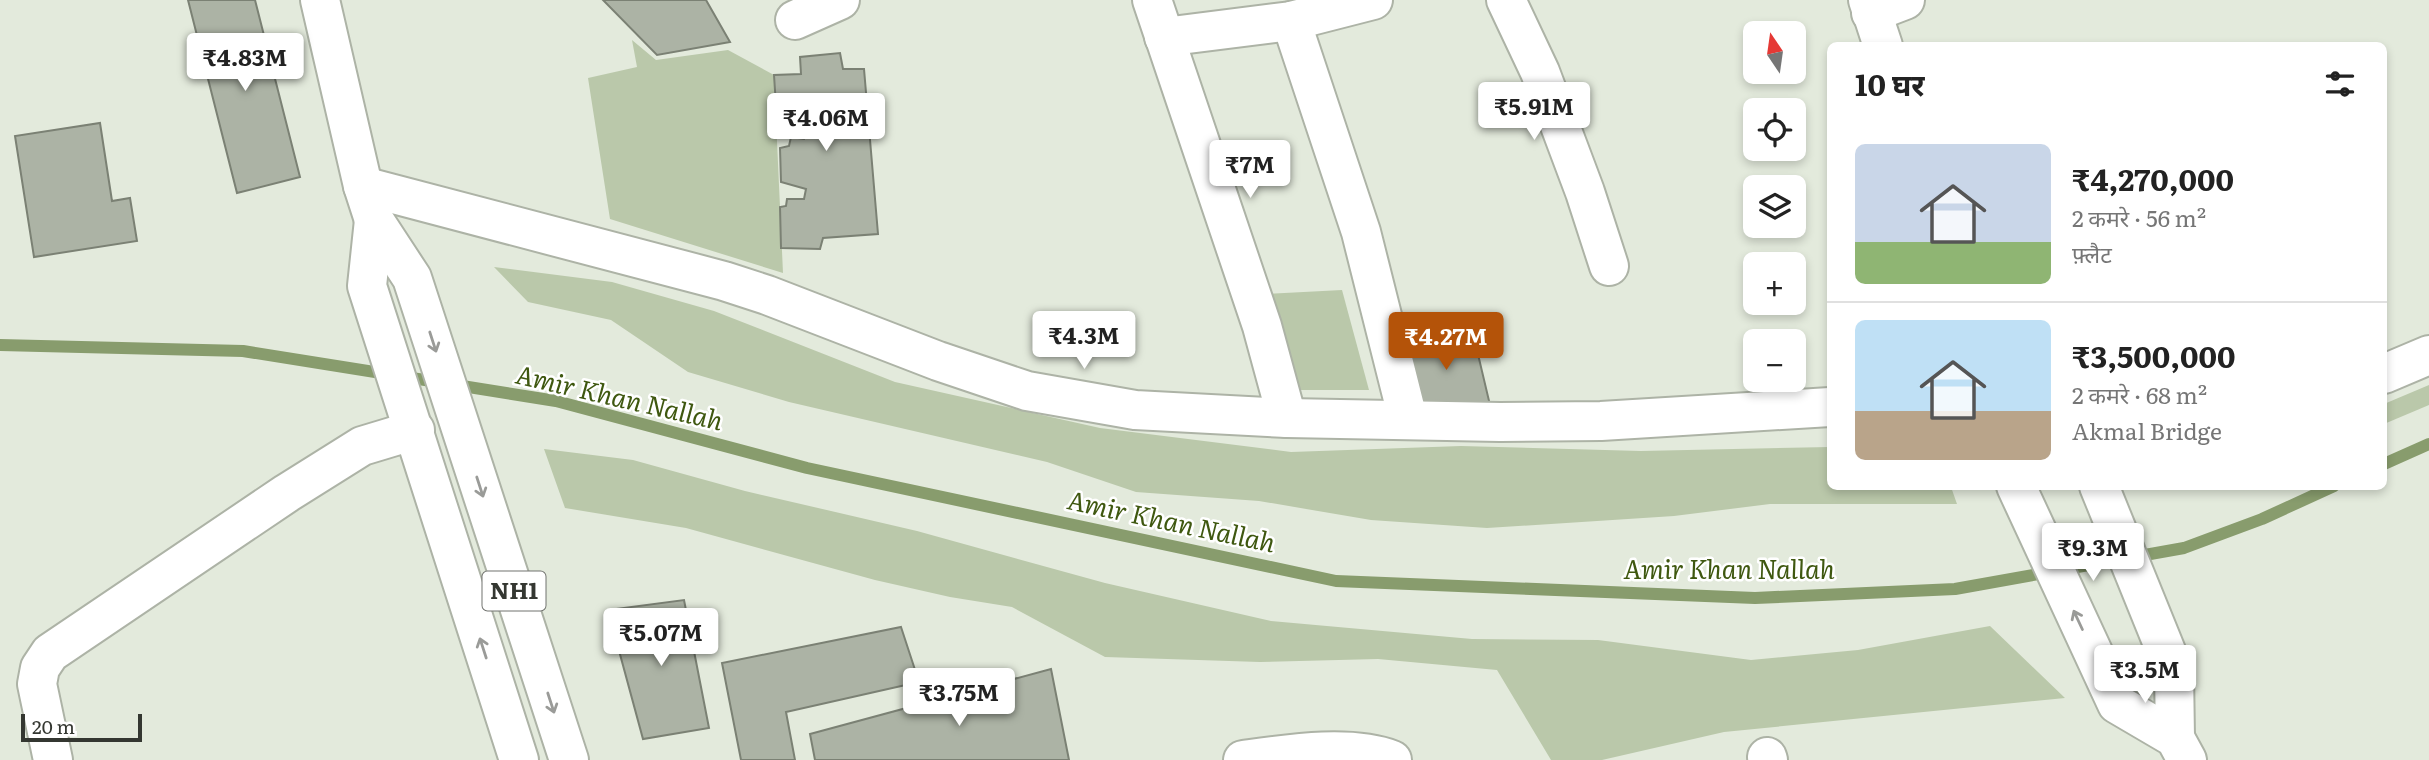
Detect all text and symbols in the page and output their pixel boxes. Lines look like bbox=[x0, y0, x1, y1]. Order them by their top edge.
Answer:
north arrow bbox=[1743, 21, 1806, 84]
map controls bbox=[1743, 21, 1806, 392]
pin: ₹4.83M bbox=[188, 34, 302, 93]
text: ₹4.83M bbox=[203, 39, 287, 73]
text: 10 घर bbox=[1855, 61, 1925, 105]
icon: filters bbox=[2321, 65, 2359, 103]
pin: ₹5.91M bbox=[1477, 82, 1591, 142]
text: ₹5.91M bbox=[1494, 88, 1574, 122]
pin: ₹4.06M bbox=[769, 94, 883, 153]
button: locate bbox=[1743, 98, 1806, 161]
text: ₹4.06M bbox=[783, 99, 869, 133]
pin: ₹7M bbox=[1216, 140, 1284, 200]
text: ₹7M bbox=[1225, 146, 1275, 180]
text: ₹4,270,000 bbox=[2072, 156, 2234, 200]
icon: home bbox=[1911, 172, 1995, 256]
button: layers bbox=[1743, 175, 1806, 238]
text: 2 कमरे · 56 m² bbox=[2072, 200, 2206, 234]
text: फ़्लैट bbox=[2072, 236, 2112, 270]
button: + bbox=[1743, 252, 1806, 315]
pin: ₹4.3M bbox=[1035, 312, 1133, 371]
pin: ₹4.27M bbox=[1389, 312, 1503, 372]
text: ₹4.3M bbox=[1048, 317, 1120, 351]
text: ₹4.27M bbox=[1405, 318, 1487, 352]
button: − bbox=[1743, 329, 1806, 392]
one-way arrow bbox=[428, 331, 440, 353]
text: ₹3,500,000 bbox=[2072, 333, 2235, 377]
icon: home bbox=[1911, 348, 1995, 432]
water label: Amir Khan Nallah bbox=[512, 353, 727, 438]
text: 2 कमरे · 68 m² bbox=[2072, 377, 2207, 411]
text: Akmal Bridge bbox=[2072, 413, 2222, 447]
one-way arrow bbox=[475, 476, 487, 498]
water label: Amir Khan Nallah bbox=[1064, 478, 1279, 561]
pin: ₹9.3M bbox=[2044, 524, 2142, 583]
text: ₹9.3M bbox=[2058, 529, 2128, 563]
water label: Amir Khan Nallah bbox=[1623, 548, 1835, 587]
road number: NH1 bbox=[482, 572, 546, 610]
pin: ₹5.07M bbox=[604, 608, 718, 668]
one-way arrow bbox=[2070, 610, 2084, 631]
text: ₹5.07M bbox=[619, 614, 703, 648]
one-way arrow bbox=[476, 638, 489, 660]
pin: ₹3.5M bbox=[2096, 646, 2194, 705]
text: ₹3.5M bbox=[2110, 651, 2180, 685]
pin: ₹3.75M bbox=[902, 668, 1016, 728]
text: ₹3.75M bbox=[919, 674, 999, 708]
one-way arrow bbox=[546, 692, 558, 714]
scale bar bbox=[21, 711, 142, 743]
text: 20 m bbox=[32, 712, 75, 740]

